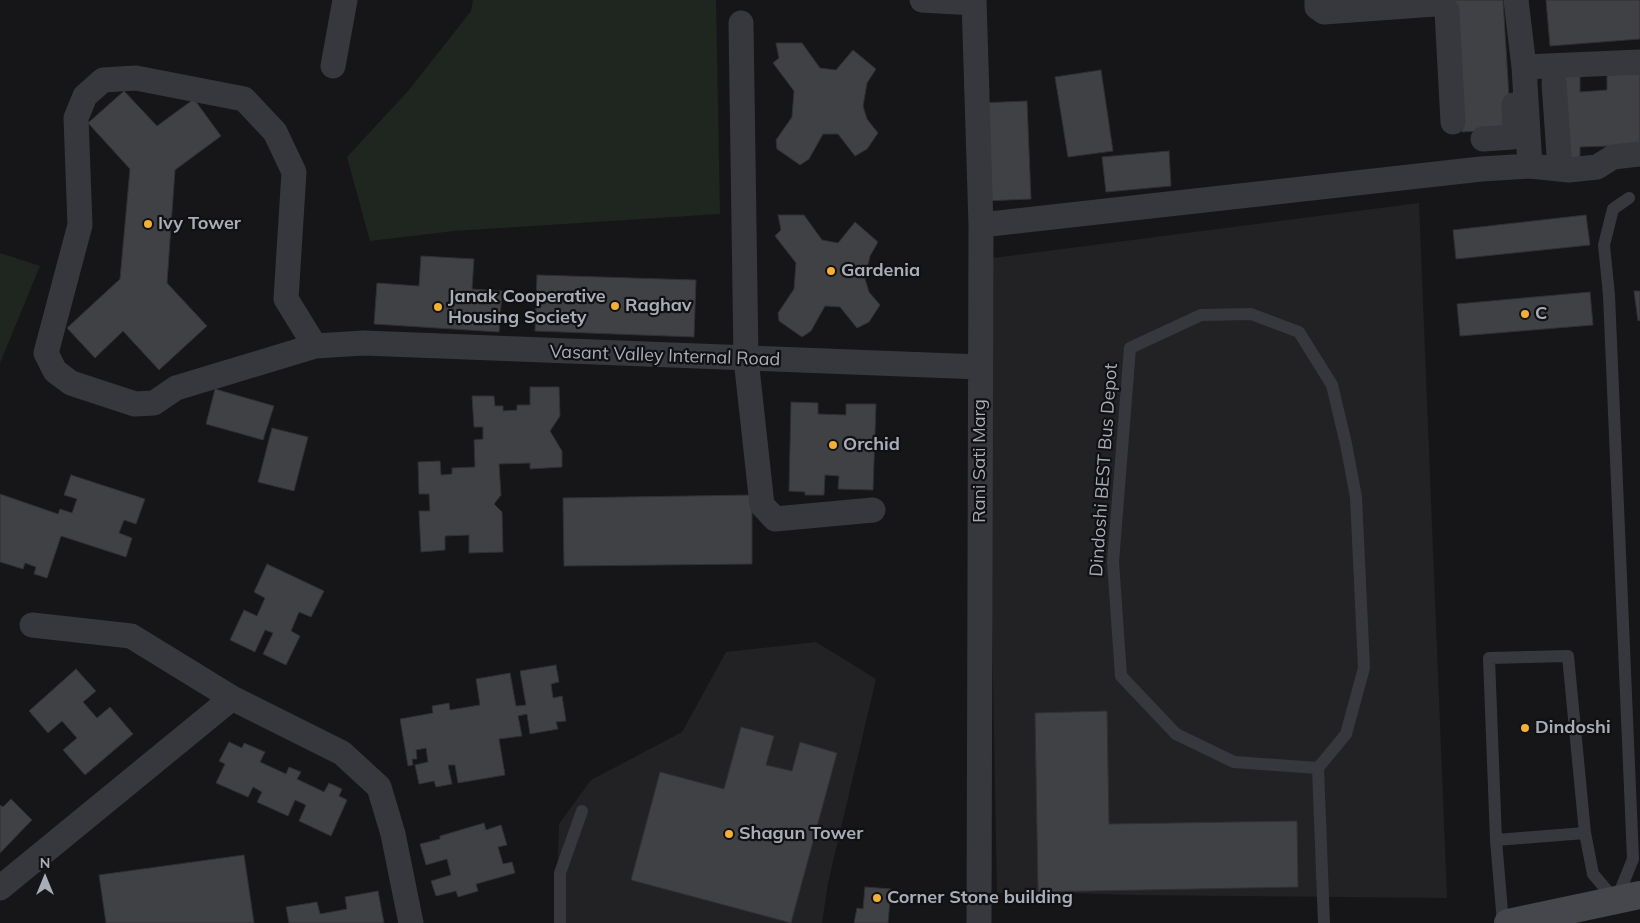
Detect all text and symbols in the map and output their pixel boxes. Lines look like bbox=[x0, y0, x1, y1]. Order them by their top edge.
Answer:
place label: Ivy Tower bbox=[158, 213, 241, 235]
marker: Ivy Tower bbox=[142, 218, 154, 230]
place label: Gardenia bbox=[841, 260, 920, 282]
marker: Gardenia bbox=[825, 265, 837, 277]
place label: Janak Cooperative Housing Society bbox=[448, 286, 606, 328]
place label: Raghav bbox=[625, 295, 692, 317]
marker: Raghav bbox=[609, 300, 621, 312]
marker: Janak Cooperative Housing Society bbox=[432, 301, 444, 313]
place label: C bbox=[1535, 303, 1547, 325]
marker: C bbox=[1519, 308, 1531, 320]
street label: Vasant Valley Internal Road bbox=[549, 341, 781, 371]
street label: Dindoshi BEST Bus Depot bbox=[1086, 363, 1122, 577]
street label: Rani Sati Marg bbox=[969, 399, 991, 523]
place label: Orchid bbox=[843, 434, 900, 456]
marker: Orchid bbox=[827, 439, 839, 451]
place label: Dindoshi bbox=[1535, 717, 1611, 739]
marker: Dindoshi bbox=[1519, 722, 1531, 734]
place label: Shagun Tower bbox=[739, 823, 863, 845]
marker: Shagun Tower bbox=[723, 828, 735, 840]
north arrow bbox=[20, 853, 70, 903]
text: N bbox=[40, 854, 50, 872]
place label: Corner Stone building bbox=[887, 887, 1073, 909]
marker: Corner Stone building bbox=[871, 892, 883, 904]

